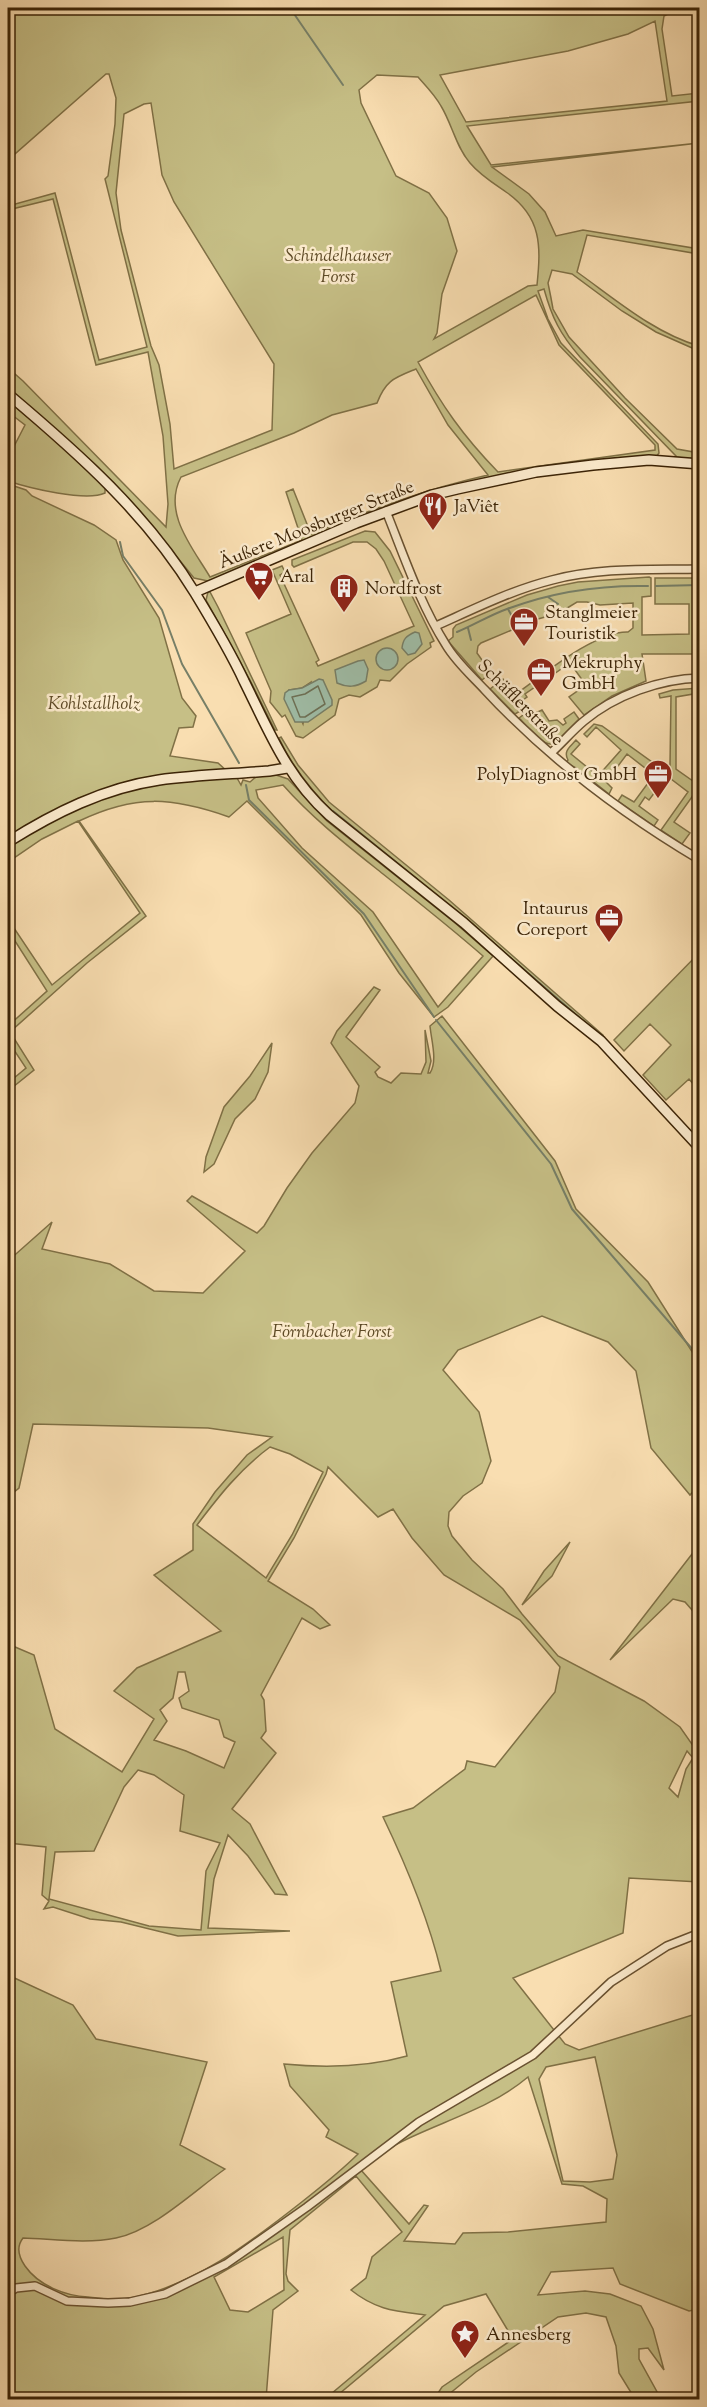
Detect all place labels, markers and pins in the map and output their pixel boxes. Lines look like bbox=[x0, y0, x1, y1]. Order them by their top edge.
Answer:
restaurant icon: JaViêt bbox=[417, 490, 449, 532]
place label: JaViêt bbox=[453, 495, 499, 521]
supermarket icon: Aral bbox=[243, 560, 275, 602]
place label: Aral bbox=[280, 565, 314, 591]
building icon: Nordfrost bbox=[328, 572, 360, 614]
place label: Nordfrost bbox=[365, 577, 442, 603]
place label: Stanglmeier Touristik bbox=[545, 601, 638, 648]
office icon: Stanglmeier Touristik bbox=[508, 606, 540, 648]
place label: Mekruphy GmbH bbox=[562, 651, 642, 698]
office icon: Mekruphy GmbH bbox=[525, 656, 557, 698]
office icon: PolyDiagnost GmbH bbox=[642, 758, 674, 800]
place label: PolyDiagnost GmbH bbox=[477, 763, 637, 789]
place label: Intaurus Coreport bbox=[516, 897, 588, 944]
office icon: Intaurus Coreport bbox=[593, 902, 625, 944]
place icon: Annesberg bbox=[449, 2318, 481, 2360]
place label: Annesberg bbox=[486, 2323, 571, 2349]

